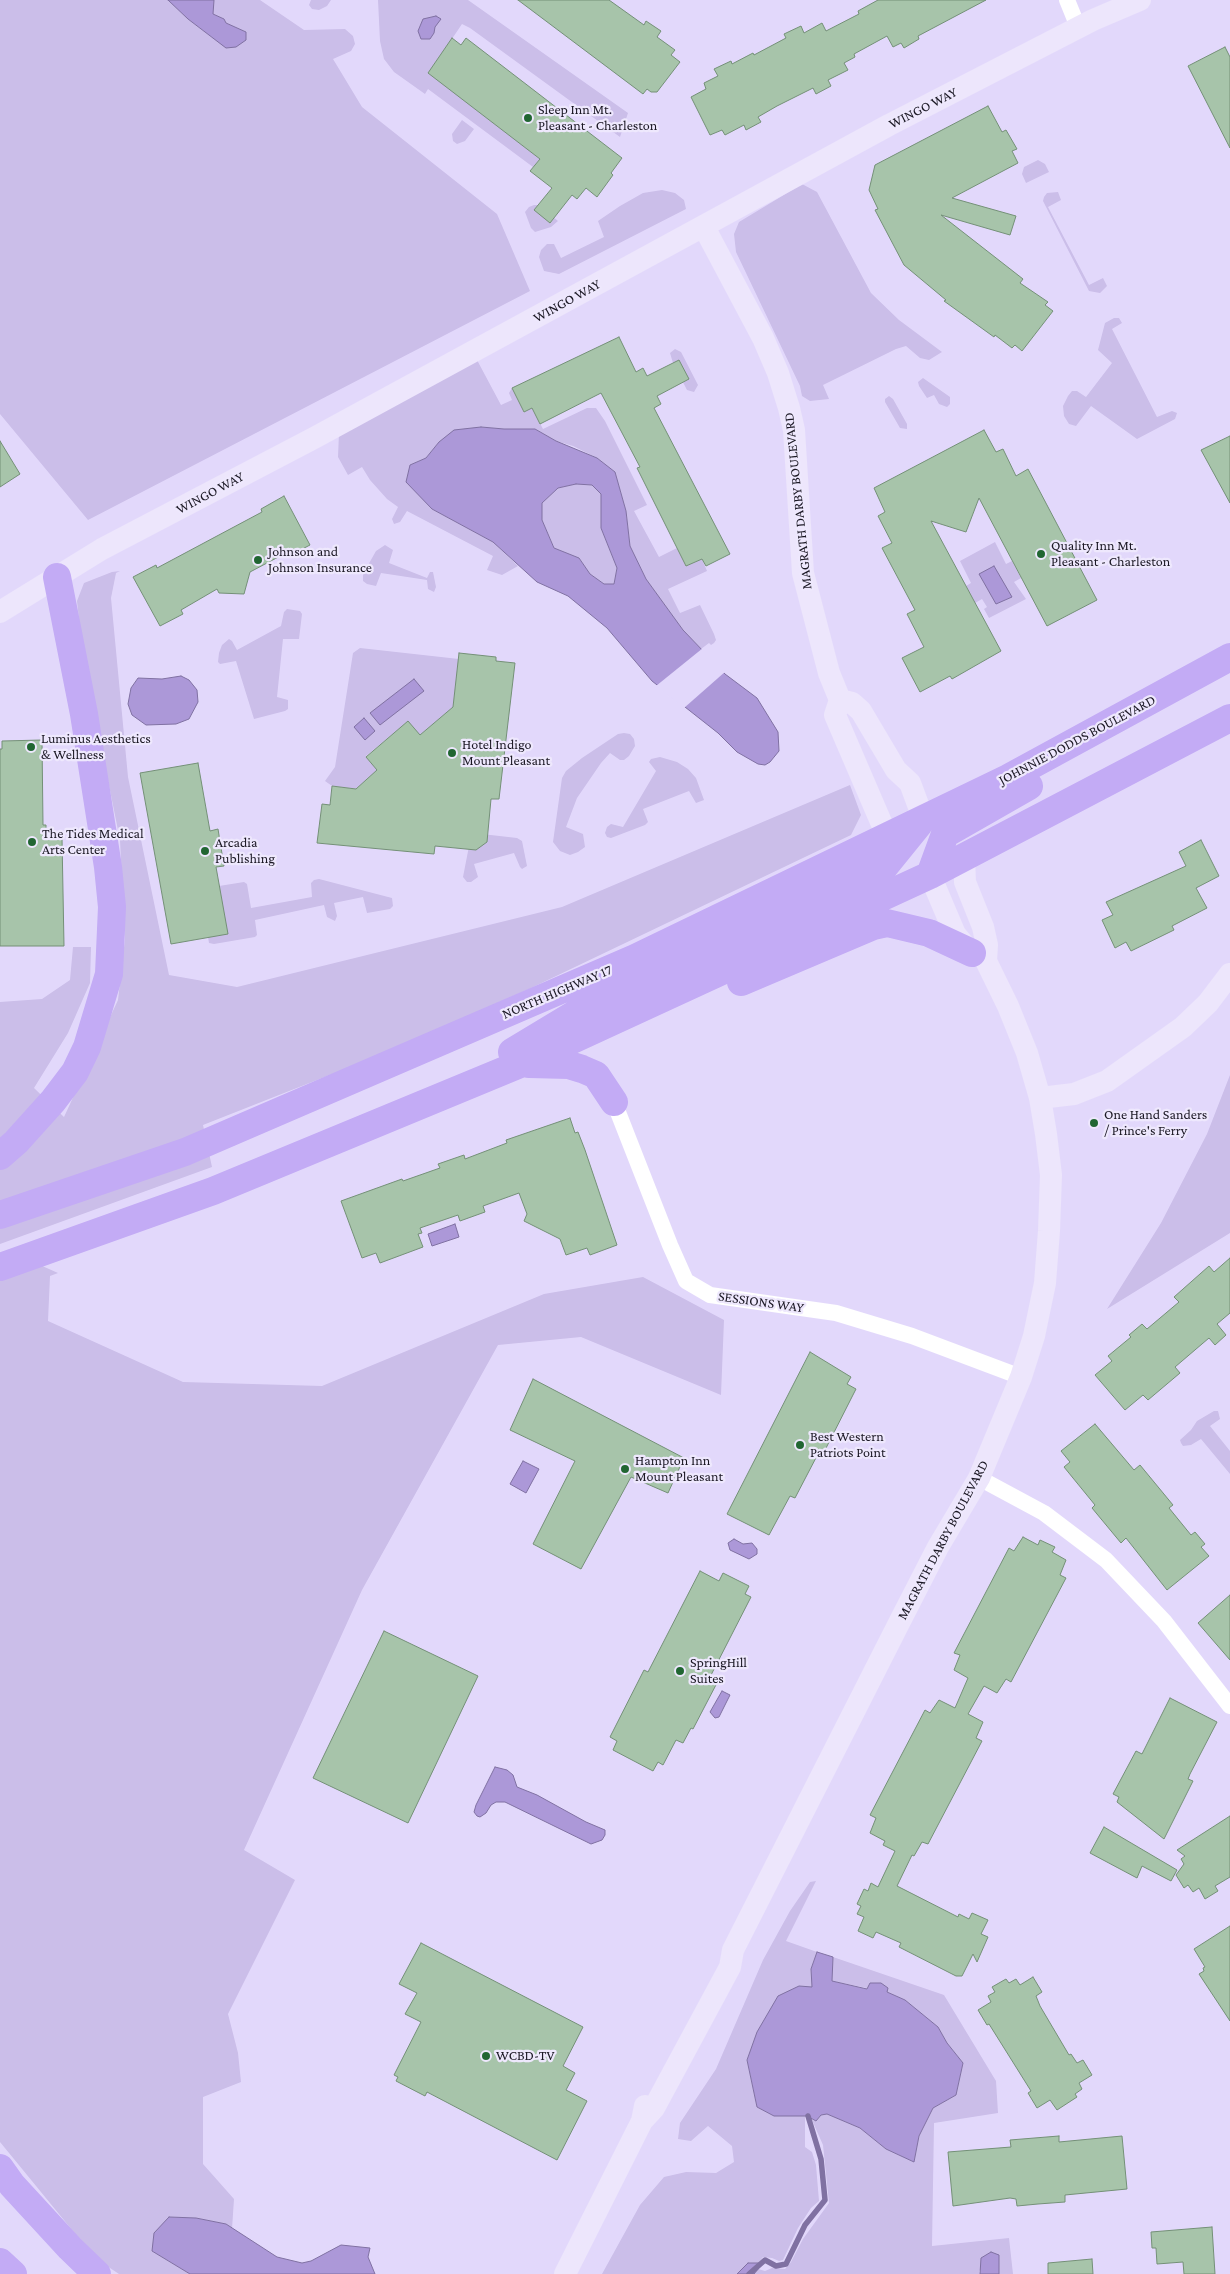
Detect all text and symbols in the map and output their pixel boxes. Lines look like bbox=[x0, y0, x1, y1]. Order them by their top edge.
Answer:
street label: WINGO WAY bbox=[886, 84, 960, 132]
place label: Sleep Inn Mt. Pleasant - Charleston bbox=[538, 102, 657, 134]
marker: Sleep Inn Mt. Pleasant - Charleston bbox=[522, 112, 534, 124]
street label: WINGO WAY bbox=[530, 276, 604, 326]
street label: MAGRATH DARBY BOULEVARD bbox=[780, 412, 816, 590]
street label: WINGO WAY bbox=[173, 468, 247, 518]
place label: Quality Inn Mt. Pleasant - Charleston bbox=[1051, 538, 1170, 570]
place label: Johnson and Johnson Insurance bbox=[268, 544, 372, 576]
marker: Quality Inn Mt. Pleasant - Charleston bbox=[1035, 548, 1047, 560]
marker: Johnson and Johnson Insurance bbox=[252, 554, 264, 566]
street label: JOHNNIE DODDS BOULEVARD bbox=[996, 691, 1158, 789]
place label: Luminus Aesthetics & Wellness bbox=[41, 731, 151, 764]
place label: Hotel Indigo Mount Pleasant bbox=[462, 737, 550, 770]
marker: Luminus Aesthetics & Wellness bbox=[25, 741, 37, 753]
marker: Hotel Indigo Mount Pleasant bbox=[446, 747, 458, 759]
place label: The Tides Medical Arts Center bbox=[42, 826, 144, 859]
place label: Arcadia Publishing bbox=[215, 835, 275, 868]
marker: The Tides Medical Arts Center bbox=[26, 836, 38, 848]
marker: Arcadia Publishing bbox=[199, 845, 211, 857]
street label: NORTH HIGHWAY 17 bbox=[500, 961, 614, 1023]
place label: One Hand Sanders / Prince's Ferry bbox=[1104, 1107, 1207, 1140]
marker: One Hand Sanders / Prince's Ferry bbox=[1088, 1117, 1100, 1129]
street label: SESSIONS WAY bbox=[717, 1288, 805, 1316]
place label: Best Western Patriots Point bbox=[810, 1429, 886, 1461]
marker: Best Western Patriots Point bbox=[794, 1439, 806, 1451]
place label: Hampton Inn Mount Pleasant bbox=[635, 1453, 723, 1485]
street label: MAGRATH DARBY BOULEVARD bbox=[894, 1457, 992, 1623]
marker: Hampton Inn Mount Pleasant bbox=[619, 1463, 631, 1475]
place label: SpringHill Suites bbox=[690, 1655, 747, 1688]
marker: SpringHill Suites bbox=[674, 1665, 686, 1677]
place label: WCBD-TV bbox=[496, 2048, 554, 2064]
marker: WCBD-TV bbox=[480, 2050, 492, 2062]

